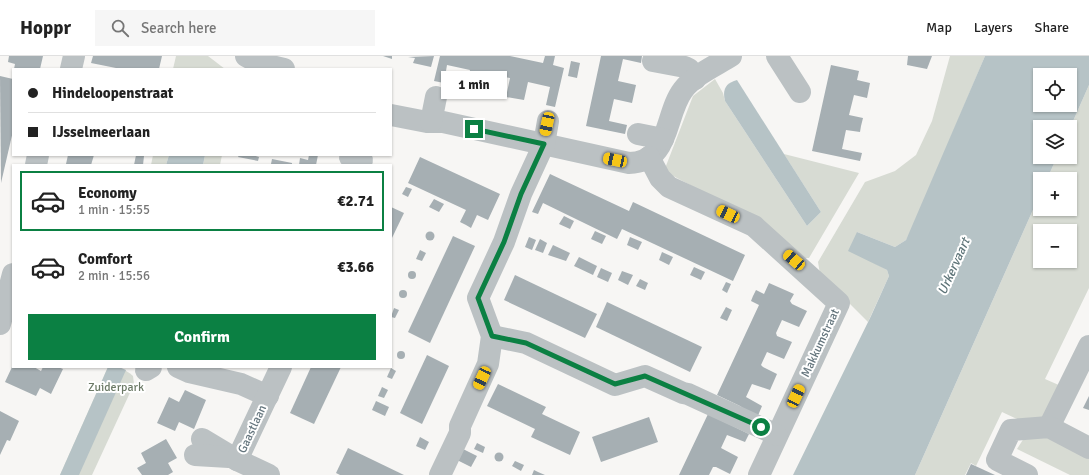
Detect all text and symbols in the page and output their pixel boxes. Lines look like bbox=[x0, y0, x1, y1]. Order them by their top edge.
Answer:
search box bbox=[95, 10, 375, 46]
text: Hoppr bbox=[20, 16, 71, 40]
icon: search bbox=[109, 17, 131, 39]
text: Search here bbox=[141, 19, 217, 37]
text: Map bbox=[926, 19, 952, 36]
text: Layers bbox=[974, 19, 1013, 36]
text: Share bbox=[1035, 19, 1069, 36]
map controls bbox=[1033, 68, 1077, 268]
button: locate bbox=[1033, 68, 1077, 112]
callout: 1 min bbox=[441, 71, 507, 99]
text: 1 min bbox=[458, 77, 490, 93]
text: Hindeloopenstraat bbox=[52, 84, 173, 102]
car bbox=[539, 111, 555, 137]
route end bbox=[465, 120, 483, 138]
button: layers bbox=[1033, 120, 1077, 164]
text: IJsselmeerlaan bbox=[52, 123, 150, 141]
car bbox=[602, 152, 628, 168]
button: + bbox=[1033, 172, 1077, 216]
icon: car bbox=[30, 183, 66, 219]
text: Economy bbox=[78, 184, 137, 202]
text: €2.71 bbox=[337, 192, 374, 210]
text: 1 min · 15:55 bbox=[78, 202, 150, 218]
car bbox=[715, 203, 741, 225]
button: − bbox=[1033, 224, 1077, 268]
water label: Urkervaart bbox=[934, 234, 974, 297]
car bbox=[781, 248, 807, 272]
icon: car bbox=[30, 249, 66, 285]
text: Comfort bbox=[78, 250, 132, 268]
text: €3.66 bbox=[337, 258, 374, 276]
text: 2 min · 15:56 bbox=[78, 268, 150, 284]
street label: Makkumstraat bbox=[798, 307, 843, 380]
button: Confirm bbox=[28, 314, 376, 360]
car bbox=[471, 365, 493, 391]
park label: Zuiderpark bbox=[88, 380, 144, 395]
car bbox=[785, 383, 807, 409]
street label: Gaastlaan bbox=[235, 403, 270, 456]
route start bbox=[752, 418, 770, 436]

